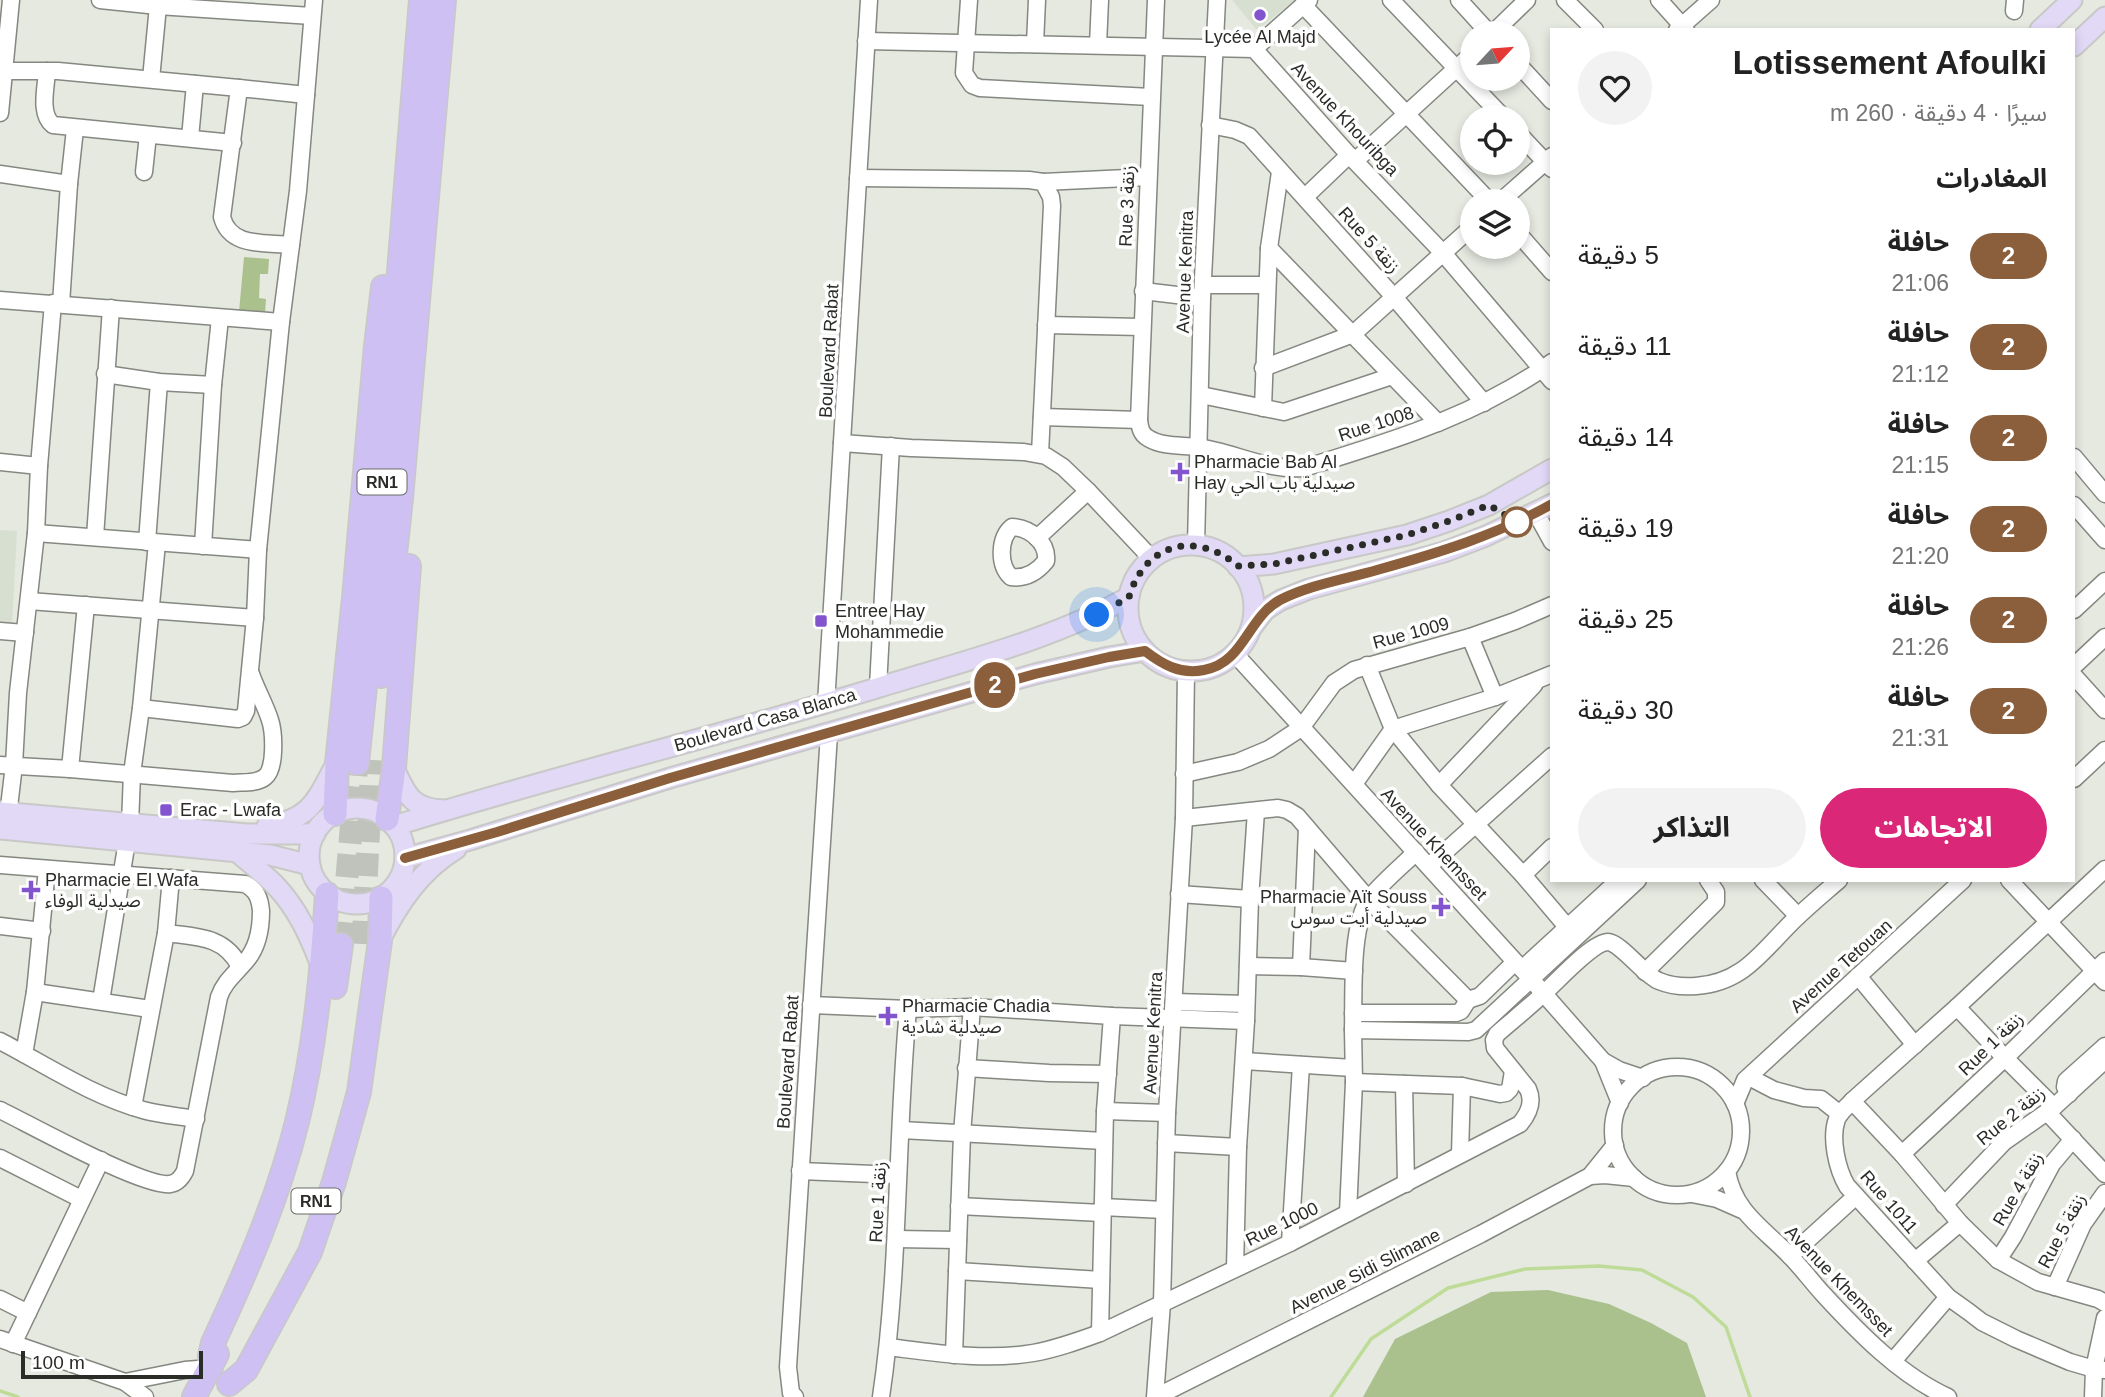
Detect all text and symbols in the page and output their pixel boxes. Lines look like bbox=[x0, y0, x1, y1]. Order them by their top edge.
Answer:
marker: Lycée Al Majd bbox=[1252, 7, 1268, 23]
north arrow bbox=[1460, 21, 1530, 91]
map controls bbox=[1460, 21, 1530, 259]
place label: Lycée Al Majd bbox=[1204, 27, 1316, 47]
text: Lotissement Afoulki bbox=[1733, 44, 2047, 81]
button: heart bbox=[1578, 51, 1652, 125]
street label: Avenue Khouribga bbox=[1287, 58, 1403, 181]
text: سيرًا · 4 دقيقة · 260 m bbox=[1830, 100, 2047, 126]
button: locate bbox=[1460, 105, 1530, 175]
text: المغادرات bbox=[1936, 163, 2047, 193]
street label: Rue 3 زنقة bbox=[1116, 165, 1139, 247]
button: layers bbox=[1460, 189, 1530, 259]
street label: Rue 5 زنقة bbox=[1334, 203, 1404, 278]
street label: Avenue Kenitra bbox=[1173, 209, 1197, 334]
text: حافلة bbox=[1888, 227, 1949, 257]
text: 5 دقيقة bbox=[1578, 240, 1659, 270]
text: 2 bbox=[2002, 242, 2015, 269]
text: 21:06 bbox=[1891, 270, 1949, 296]
street label: Boulevard Rabat bbox=[816, 284, 842, 418]
text: حافلة bbox=[1888, 318, 1949, 348]
text: 11 دقيقة bbox=[1578, 331, 1671, 361]
text: 2 bbox=[2002, 333, 2015, 360]
text: 21:12 bbox=[1891, 361, 1949, 387]
street label: Rue 1008 bbox=[1336, 402, 1416, 446]
text: حافلة bbox=[1888, 409, 1949, 439]
text: 14 دقيقة bbox=[1578, 422, 1673, 452]
text: 2 bbox=[2002, 424, 2015, 451]
place label: Pharmacie Bab Al Hay صيدلية باب الحي bbox=[1194, 452, 1355, 496]
text: 21:15 bbox=[1891, 452, 1949, 478]
marker: Pharmacie Bab Al Hay صيدلية باب الحي bbox=[1172, 464, 1188, 480]
road number: RN1 bbox=[358, 470, 406, 495]
text: حافلة bbox=[1888, 500, 1949, 530]
unlabelled marker bbox=[1502, 507, 1532, 537]
text: 19 دقيقة bbox=[1578, 513, 1673, 543]
text: 2 bbox=[2002, 515, 2015, 542]
text: 21:20 bbox=[1891, 543, 1949, 569]
text: حافلة bbox=[1888, 591, 1949, 621]
your location bbox=[1079, 597, 1114, 632]
place label: Entree Hay Mohammedie bbox=[835, 601, 944, 642]
text: 25 دقيقة bbox=[1578, 604, 1673, 634]
text: 2 bbox=[2002, 606, 2015, 633]
marker: Entree Hay Mohammedie bbox=[813, 613, 829, 629]
street label: Rue 1009 bbox=[1371, 613, 1451, 653]
text: 21:26 bbox=[1891, 634, 1949, 660]
line badge: 2 bbox=[972, 662, 1018, 708]
text: 2 bbox=[988, 671, 1002, 698]
text: حافلة bbox=[1888, 682, 1949, 712]
street label: Boulevard Casa Blanca bbox=[672, 684, 859, 756]
text: 30 دقيقة bbox=[1578, 695, 1673, 725]
text: 2 bbox=[2002, 697, 2015, 724]
text: 21:31 bbox=[1891, 725, 1949, 751]
street label: Avenue Khemsset bbox=[1377, 784, 1491, 904]
button: التذاكر bbox=[1578, 788, 1806, 868]
button: الاتجاهات bbox=[1820, 788, 2047, 868]
place label: Erac - Lwafa bbox=[180, 800, 282, 820]
marker: Erac - Lwafa bbox=[158, 802, 174, 818]
place label: Pharmacie El Wafa صيدلية الوفاء bbox=[45, 870, 199, 912]
marker: Pharmacie El Wafa صيدلية الوفاء bbox=[23, 882, 39, 898]
place label: Pharmacie Aït Souss صيدلية أيت سوس bbox=[1260, 887, 1427, 929]
marker: Pharmacie Aït Souss صيدلية أيت سوس bbox=[1433, 899, 1449, 915]
street label: Avenue Tetouan bbox=[1786, 915, 1896, 1017]
street label: Avenue Kenitra bbox=[1140, 970, 1166, 1095]
street label: Boulevard Rabat bbox=[773, 994, 803, 1130]
place label: Pharmacie Chadia صيدلية شادية bbox=[902, 996, 1051, 1037]
marker: Pharmacie Chadia صيدلية شادية bbox=[880, 1008, 896, 1024]
street label: Rue 1 زنقة bbox=[1955, 1008, 2028, 1080]
street label: Rue 2 زنقة bbox=[1973, 1083, 2050, 1150]
street label: Rue 4 زنقة bbox=[1989, 1149, 2048, 1230]
street label: Rue 1 زنقة bbox=[866, 1161, 891, 1243]
street label: Rue 1011 bbox=[1856, 1166, 1922, 1238]
road number: RN1 bbox=[292, 1189, 340, 1214]
street label: Rue 5 زنقة bbox=[2034, 1190, 2091, 1272]
street label: Rue 1000 bbox=[1243, 1198, 1321, 1250]
street label: Avenue Khemsset bbox=[1781, 1222, 1897, 1340]
street label: Avenue Sidi Slimane bbox=[1287, 1224, 1443, 1318]
scale bar bbox=[21, 1348, 203, 1380]
text: 100 m bbox=[32, 1352, 85, 1373]

